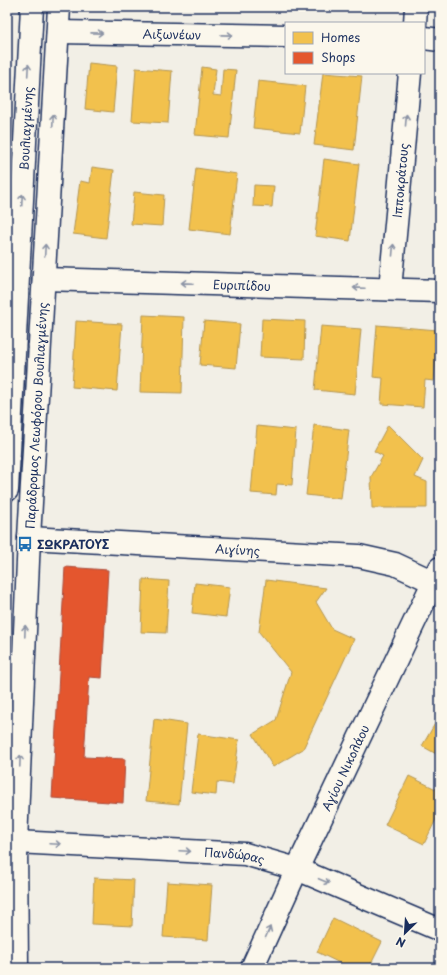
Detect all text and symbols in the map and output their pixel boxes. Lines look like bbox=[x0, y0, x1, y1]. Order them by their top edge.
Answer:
legend bbox=[285, 22, 425, 74]
street label: Αιξωνέων bbox=[142, 24, 202, 44]
text: Homes bbox=[321, 28, 360, 46]
one-way arrow bbox=[90, 29, 103, 37]
one-way arrow bbox=[220, 31, 233, 39]
text: Shops bbox=[321, 48, 356, 66]
one-way arrow bbox=[25, 64, 32, 77]
street label: Βουλιαγμένης bbox=[15, 86, 37, 171]
one-way arrow bbox=[49, 114, 56, 127]
one-way arrow bbox=[402, 114, 409, 127]
street label: Ιπποκράτους bbox=[388, 142, 412, 219]
one-way arrow bbox=[18, 194, 25, 207]
one-way arrow bbox=[42, 244, 49, 257]
one-way arrow bbox=[390, 244, 397, 257]
street label: Ευριπίδου bbox=[213, 275, 271, 295]
one-way arrow bbox=[181, 279, 194, 287]
one-way arrow bbox=[353, 284, 366, 292]
street label: Παράδρομος Λεωφόρου Βουλιαγμένης bbox=[21, 302, 51, 529]
bus stop icon: ΣΩΚΡΑΤΟΥΣ bbox=[16, 535, 34, 553]
place label: ΣΩΚΡΑΤΟΥΣ bbox=[37, 535, 110, 553]
street label: Αιγίνης bbox=[215, 539, 260, 560]
one-way arrow bbox=[21, 625, 29, 638]
street label: Αγίου Νικολάου bbox=[317, 721, 373, 814]
one-way arrow bbox=[16, 755, 23, 768]
one-way arrow bbox=[48, 840, 61, 847]
street label: Πανδώρας bbox=[204, 843, 267, 868]
one-way arrow bbox=[178, 847, 191, 854]
one-way arrow bbox=[318, 877, 330, 885]
north arrow bbox=[385, 913, 425, 953]
one-way arrow bbox=[265, 927, 272, 939]
text: N bbox=[393, 933, 408, 952]

